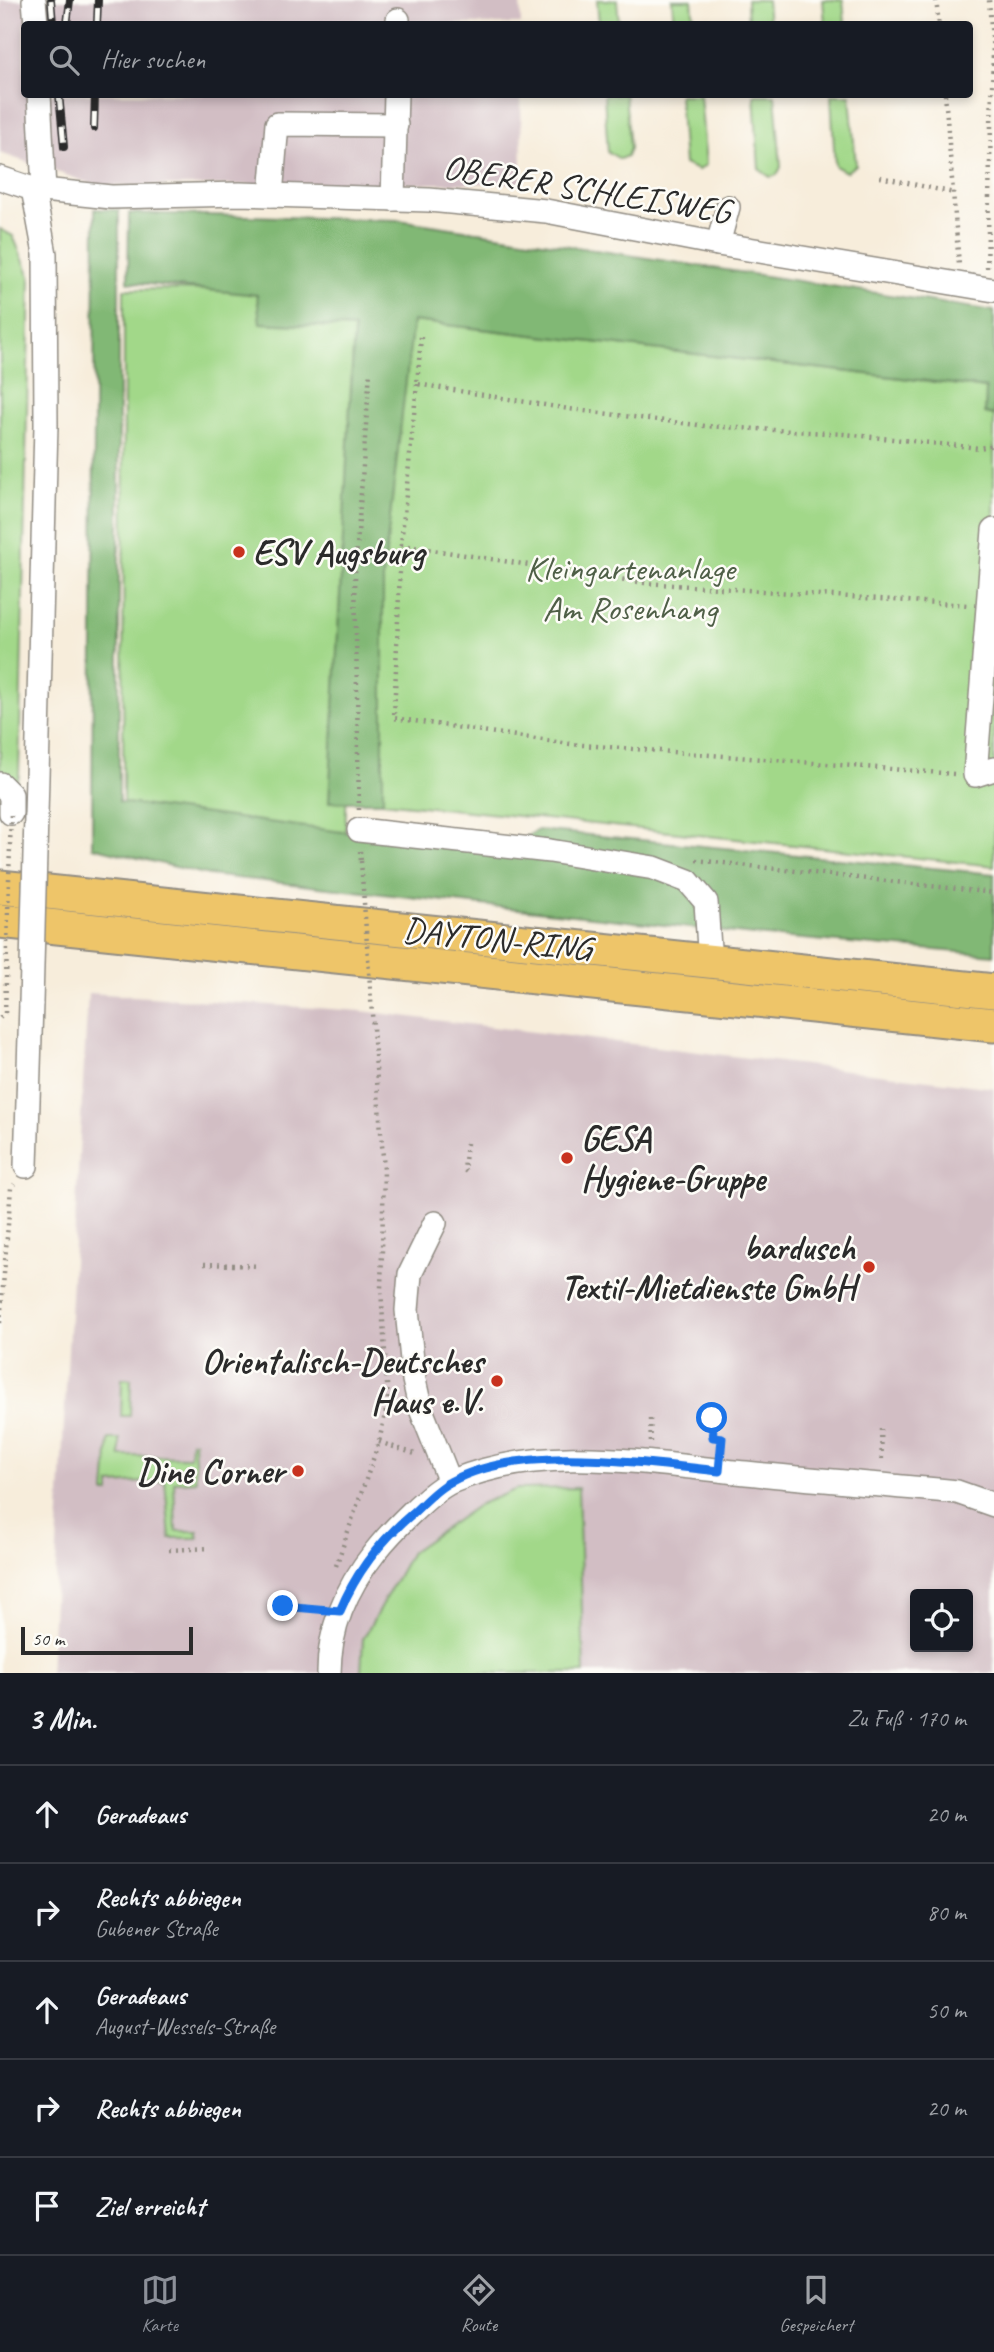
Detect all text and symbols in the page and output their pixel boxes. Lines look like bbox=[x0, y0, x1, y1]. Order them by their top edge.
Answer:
search box bbox=[21, 21, 973, 98]
icon: search bbox=[45, 41, 83, 79]
text: Hier suchen bbox=[101, 43, 205, 76]
street label: OBERER SCHLEISWEG bbox=[440, 144, 738, 235]
place label: ESV Augsburg bbox=[253, 530, 427, 575]
marker: ESV Augsburg bbox=[231, 544, 247, 560]
park label: Kleingartenanlage Am Rosenhang bbox=[525, 546, 737, 631]
street label: DAYTON-RING bbox=[401, 907, 598, 972]
place label: GESA Hygiene-Gruppe bbox=[581, 1116, 767, 1201]
marker: GESA Hygiene-Gruppe bbox=[559, 1150, 575, 1166]
place label: bardusch Textil-Mietdienste GmbH bbox=[561, 1225, 861, 1310]
marker: bardusch Textil-Mietdienste GmbH bbox=[861, 1259, 877, 1275]
place label: Orientalisch-Deutsches Haus e.V. bbox=[202, 1339, 487, 1424]
marker: Orientalisch-Deutsches Haus e.V. bbox=[489, 1373, 505, 1389]
route start bbox=[696, 1402, 727, 1433]
place label: Dine Corner bbox=[137, 1449, 287, 1494]
marker: Dine Corner bbox=[290, 1463, 306, 1479]
map controls bbox=[910, 1589, 973, 1652]
button: locate bbox=[910, 1589, 973, 1652]
route end bbox=[267, 1590, 298, 1621]
scale bar bbox=[21, 1624, 192, 1656]
text: 50 m bbox=[32, 1627, 64, 1651]
text: 3 Min. bbox=[28, 1700, 97, 1738]
text: Zu Fuß · 170 m bbox=[847, 1704, 966, 1733]
icon: ahead bbox=[28, 1795, 66, 1833]
text: Geradeaus bbox=[95, 1798, 186, 1831]
text: 20 m bbox=[927, 1800, 966, 1829]
text: Rechts abbiegen bbox=[95, 1881, 241, 1914]
icon: right bbox=[28, 1893, 66, 1931]
text: 80 m bbox=[927, 1898, 966, 1927]
text: Gubener Straße bbox=[95, 1914, 218, 1943]
text: Geradeaus bbox=[95, 1979, 186, 2012]
icon: ahead bbox=[28, 1991, 66, 2029]
text: 50 m bbox=[927, 1996, 966, 2025]
text: August-Wessels-Straße bbox=[95, 2012, 275, 2041]
icon: right bbox=[28, 2089, 66, 2127]
text: Rechts abbiegen bbox=[95, 2092, 241, 2125]
text: 20 m bbox=[927, 2094, 966, 2123]
icon: arrive bbox=[28, 2187, 66, 2225]
text: Ziel erreicht bbox=[95, 2190, 205, 2223]
tab: Karte bbox=[141, 2271, 179, 2337]
tab: Route bbox=[460, 2271, 498, 2337]
tab: Gespeichert bbox=[779, 2271, 853, 2337]

